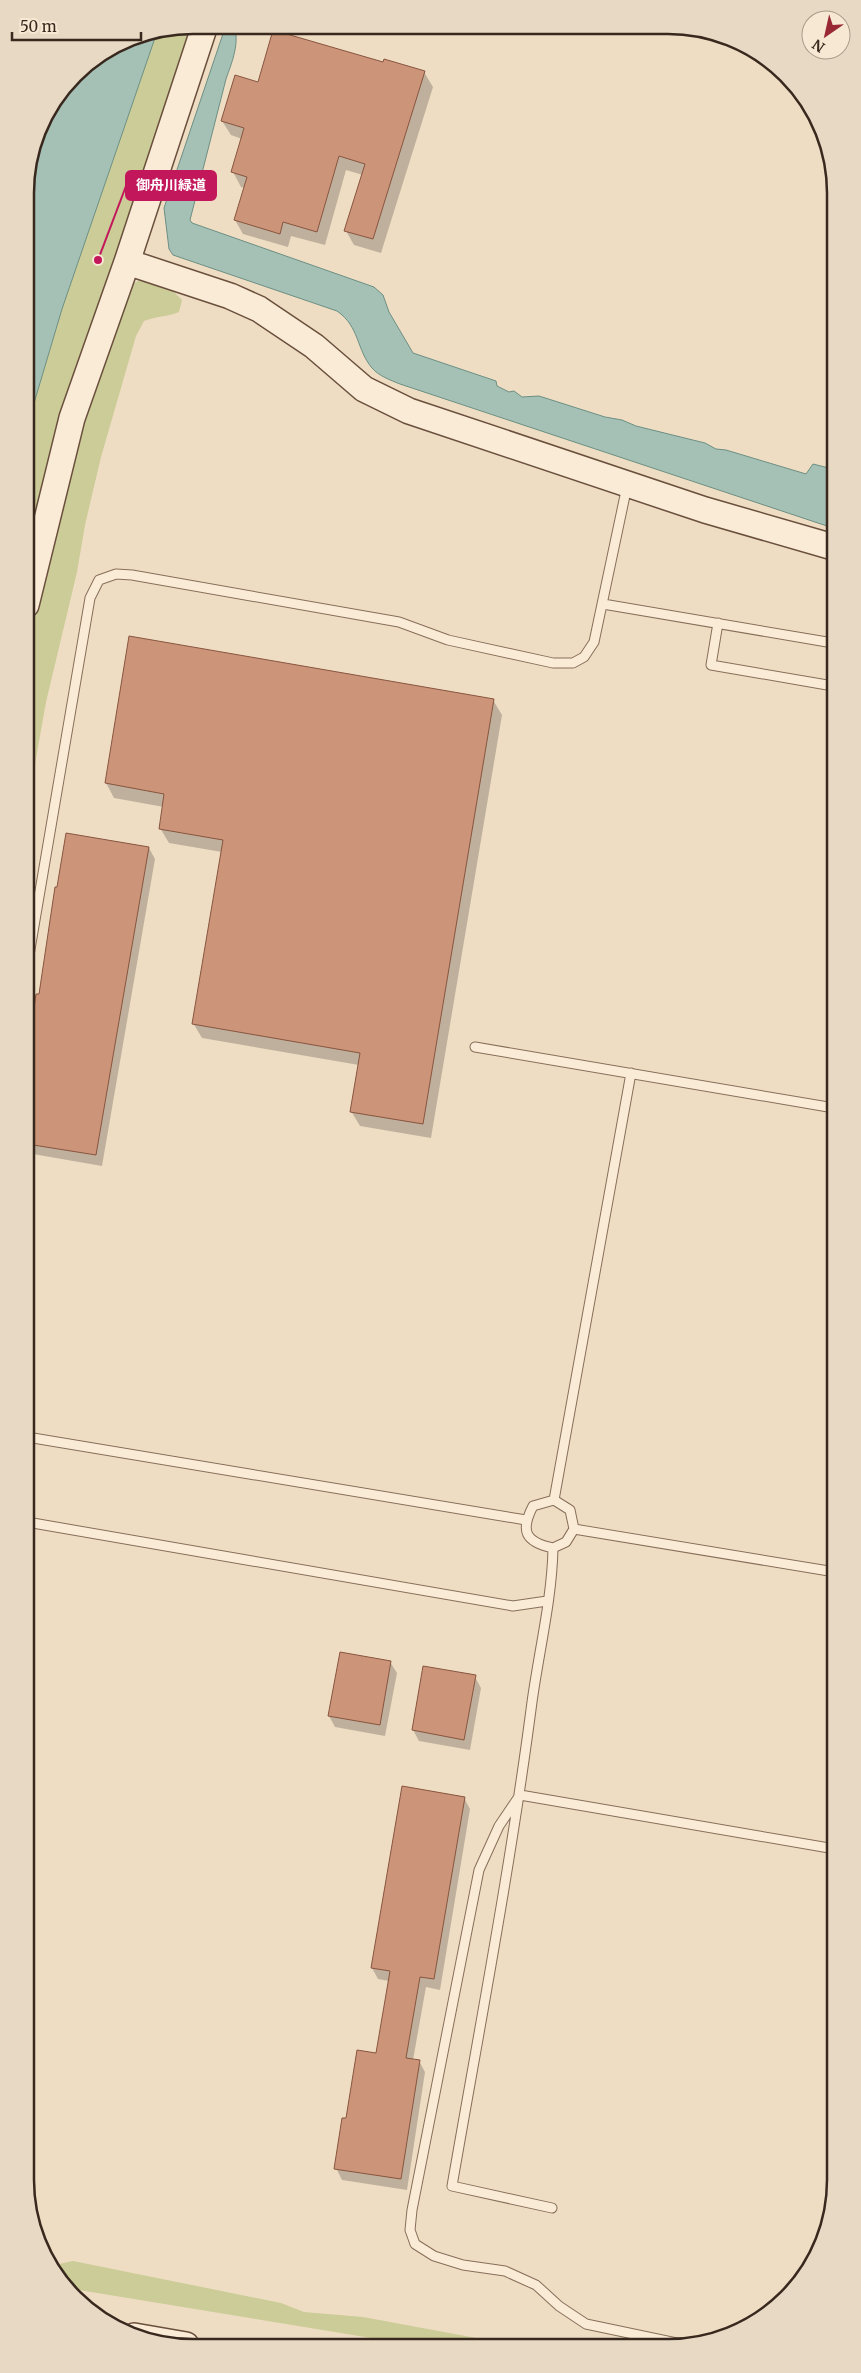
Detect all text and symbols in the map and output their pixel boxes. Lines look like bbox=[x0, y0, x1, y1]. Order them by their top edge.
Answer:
scale bar bbox=[12, 10, 141, 42]
north arrow bbox=[801, 10, 851, 60]
text: 50 m bbox=[20, 17, 57, 36]
text: N bbox=[809, 35, 828, 56]
callout: 御舟川緑道 bbox=[126, 171, 216, 200]
text: 御舟川緑道 bbox=[136, 176, 206, 194]

